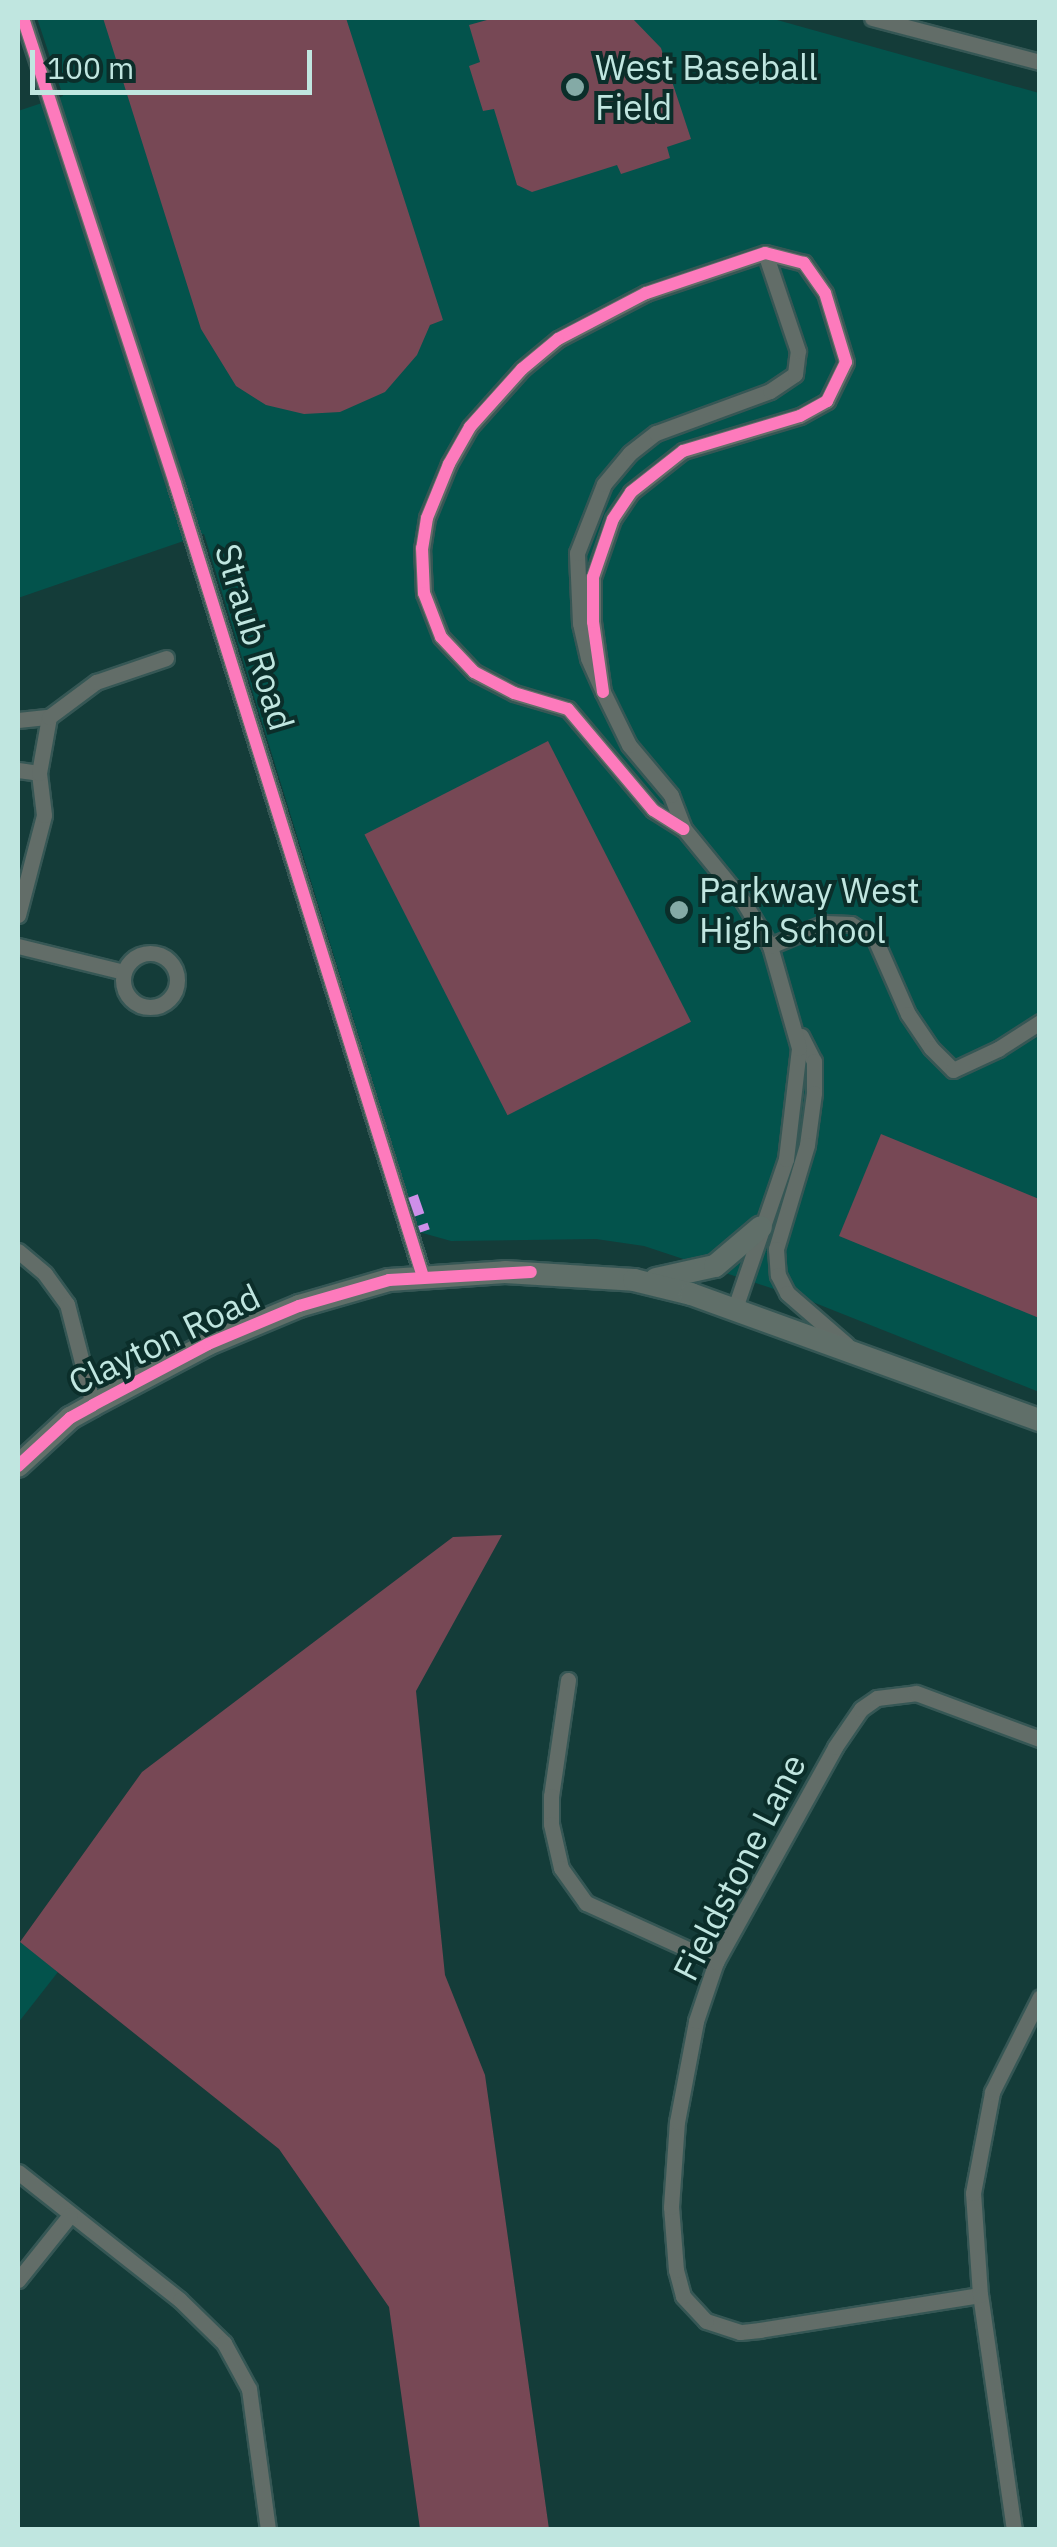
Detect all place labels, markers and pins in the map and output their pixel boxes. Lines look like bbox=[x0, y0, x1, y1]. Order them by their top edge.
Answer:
place label: West Baseball Field bbox=[595, 46, 818, 128]
marker: West Baseball Field bbox=[564, 76, 586, 98]
place label: Parkway West High School bbox=[699, 869, 920, 951]
marker: Parkway West High School bbox=[668, 899, 690, 921]

